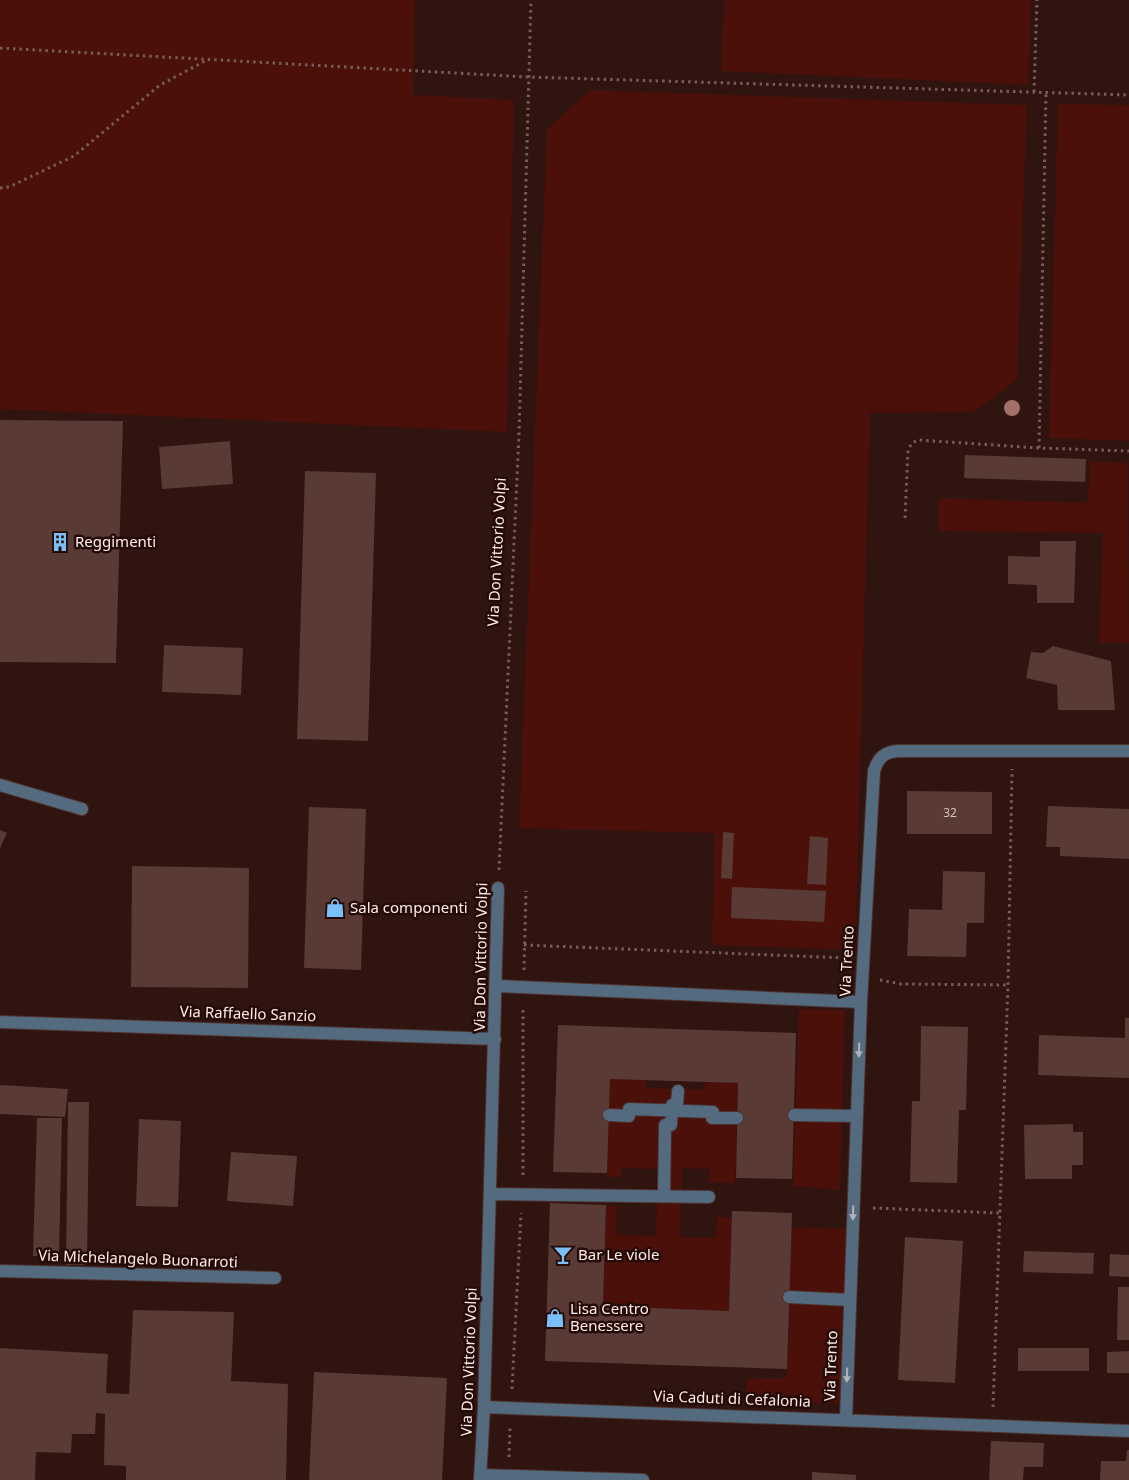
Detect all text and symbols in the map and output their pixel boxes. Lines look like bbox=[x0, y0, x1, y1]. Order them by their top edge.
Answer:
street label: Via Don Vittorio Volpi bbox=[482, 477, 510, 627]
building icon: Reggimenti bbox=[49, 531, 71, 553]
place label: Reggimenti bbox=[75, 531, 156, 551]
house number: 32 bbox=[943, 804, 957, 821]
street label: Via Don Vittorio Volpi bbox=[469, 882, 491, 1032]
shop icon: Sala componenti bbox=[324, 897, 346, 919]
place label: Sala componenti bbox=[350, 897, 468, 917]
street label: Via Trento bbox=[834, 925, 858, 997]
street label: Via Raffaello Sanzio bbox=[179, 1001, 317, 1025]
one-way arrow bbox=[855, 1043, 863, 1059]
one-way arrow bbox=[849, 1205, 857, 1221]
bar icon: Bar Le viole bbox=[552, 1244, 574, 1266]
place label: Bar Le viole bbox=[578, 1244, 659, 1264]
street label: Via Michelangelo Buonarroti bbox=[38, 1245, 238, 1271]
street label: Via Don Vittorio Volpi bbox=[455, 1287, 481, 1437]
place label: Lisa Centro Benessere bbox=[570, 1298, 649, 1335]
shop icon: Lisa Centro Benessere bbox=[544, 1307, 566, 1329]
street label: Via Trento bbox=[819, 1330, 841, 1402]
one-way arrow bbox=[843, 1367, 851, 1383]
street label: Via Caduti di Cefalonia bbox=[653, 1385, 811, 1411]

